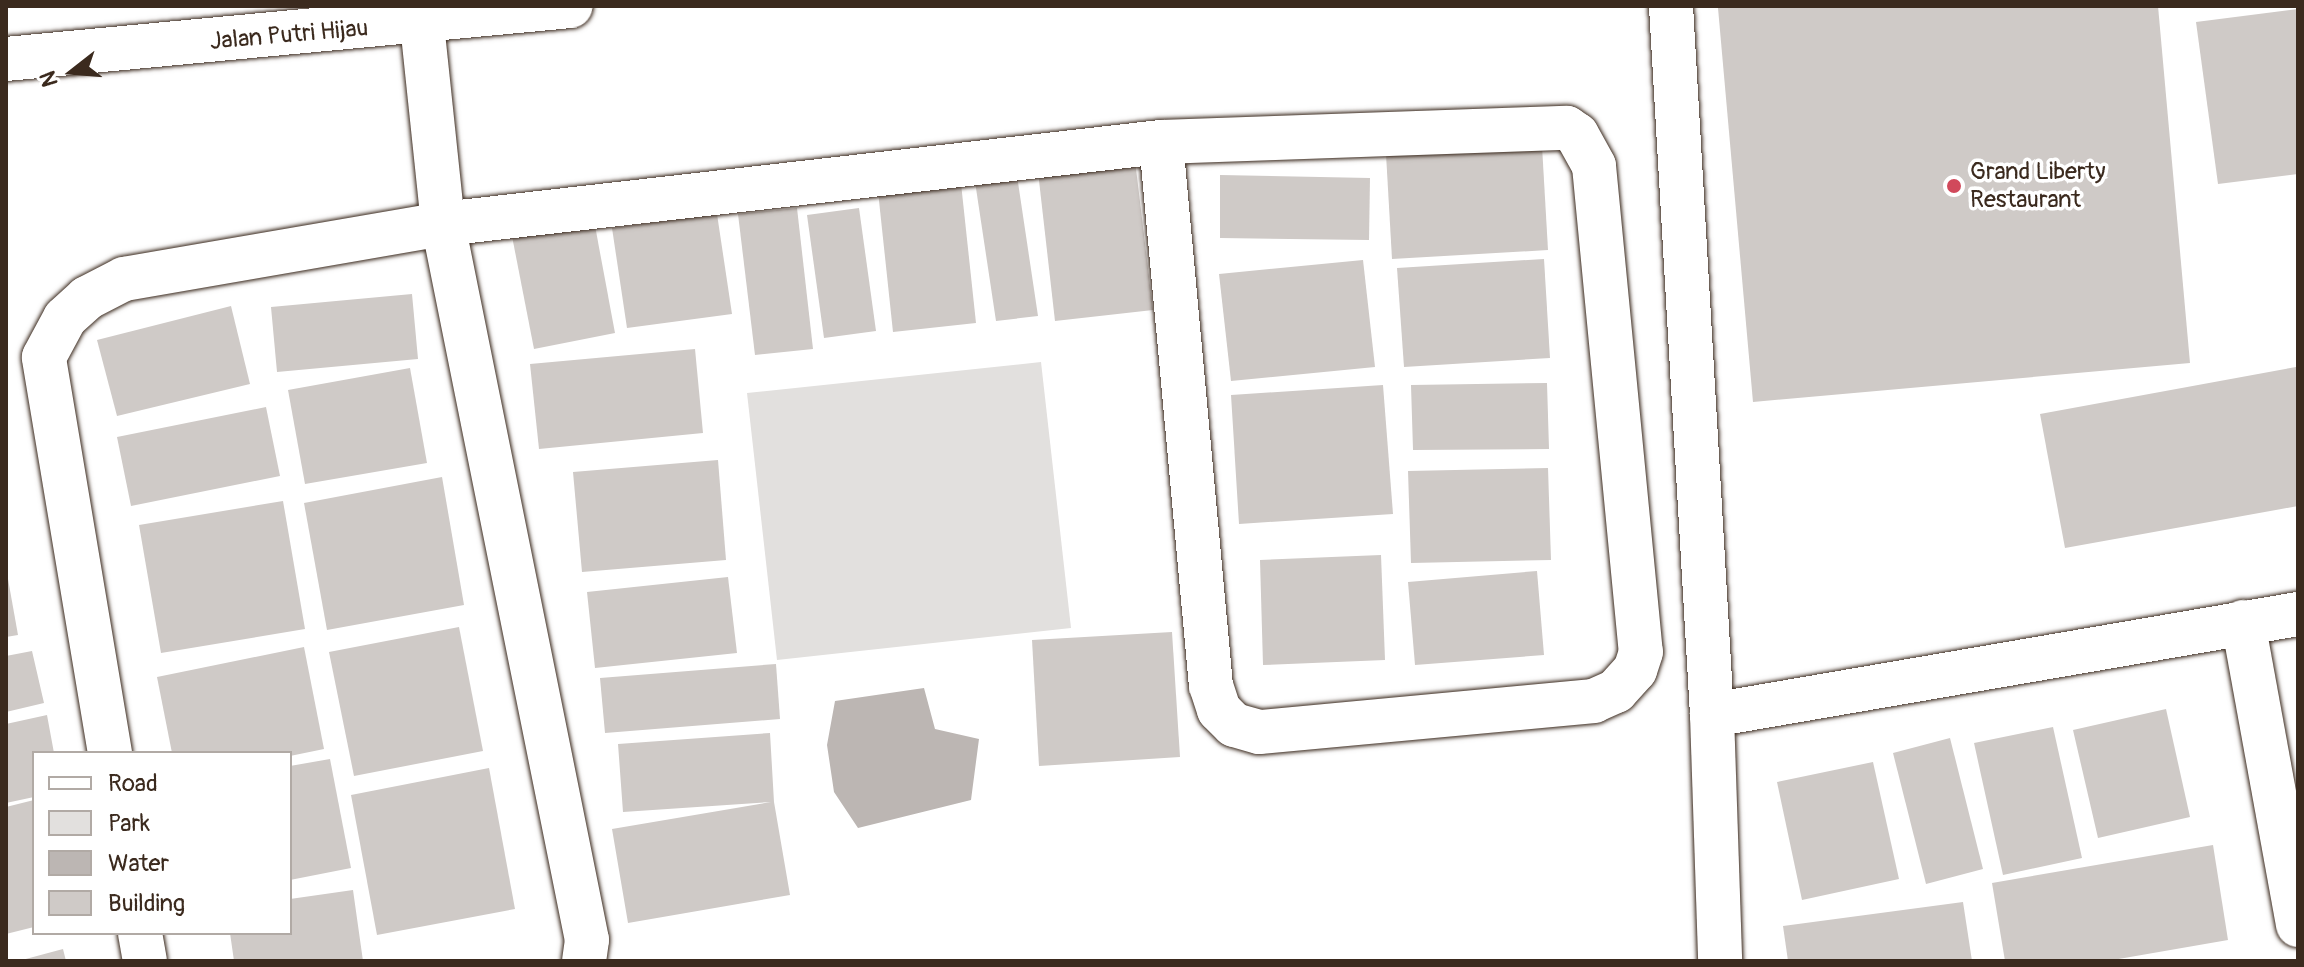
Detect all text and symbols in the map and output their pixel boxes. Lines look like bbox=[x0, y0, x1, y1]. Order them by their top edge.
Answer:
street label: Jalan Putri Hijau bbox=[209, 14, 369, 56]
north arrow bbox=[32, 32, 112, 112]
text: N bbox=[33, 68, 65, 90]
place label: Grand Liberty Restaurant bbox=[1970, 158, 2105, 214]
marker: Grand Liberty Restaurant bbox=[1945, 177, 1963, 195]
legend bbox=[32, 751, 292, 935]
text: Road bbox=[108, 769, 158, 798]
text: Park bbox=[108, 809, 150, 838]
text: Water bbox=[108, 849, 169, 878]
text: Building bbox=[108, 889, 185, 918]

